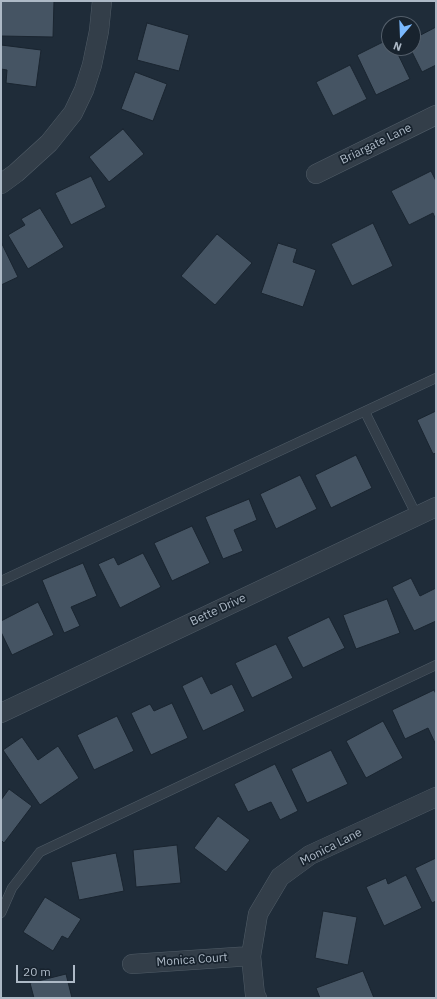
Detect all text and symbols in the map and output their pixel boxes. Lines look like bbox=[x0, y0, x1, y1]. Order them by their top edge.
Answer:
north arrow bbox=[381, 16, 421, 56]
text: N bbox=[391, 38, 403, 54]
street label: Briargate Lane bbox=[338, 120, 414, 168]
street label: Bette Drive bbox=[188, 591, 248, 629]
street label: Monica Lane bbox=[298, 825, 364, 869]
street label: Monica Court bbox=[156, 950, 228, 970]
scale bar bbox=[18, 957, 77, 983]
text: 20 m bbox=[23, 964, 51, 979]

